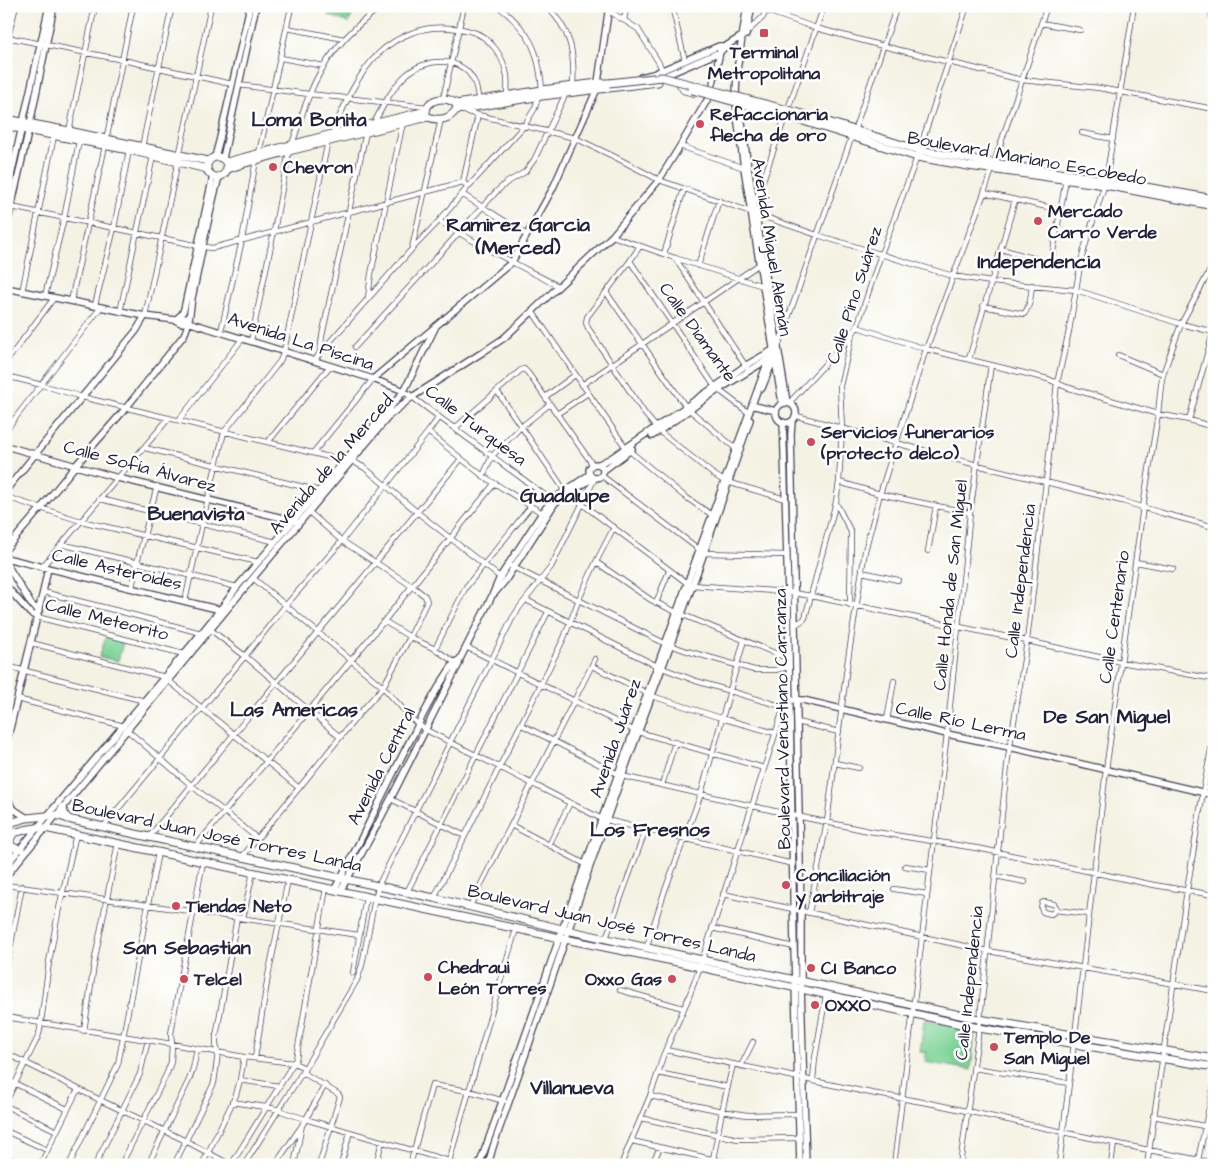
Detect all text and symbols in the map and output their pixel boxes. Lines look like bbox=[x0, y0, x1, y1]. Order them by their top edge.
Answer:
marker: Terminal Metropolitana bbox=[758, 27, 770, 39]
place label: Terminal Metropolitana bbox=[708, 40, 821, 86]
place label: Refaccionaria flecha de oro bbox=[709, 102, 829, 148]
district label: Loma Bonita bbox=[251, 106, 368, 134]
marker: Refaccionaria flecha de oro bbox=[694, 118, 706, 130]
street label: Boulevard Mariano Escobedo bbox=[906, 125, 1148, 192]
place label: Chevron bbox=[283, 155, 353, 180]
street label: Avenida Miguel Alemán bbox=[744, 156, 798, 338]
marker: Chevron bbox=[267, 161, 279, 173]
place label: Mercado Carro Verde bbox=[1048, 199, 1157, 245]
district label: Ramirez Garcia (Merced) bbox=[446, 211, 591, 262]
marker: Mercado Carro Verde bbox=[1032, 215, 1044, 227]
street label: Calle Pino Suárez bbox=[820, 223, 889, 367]
district label: Independencia bbox=[978, 248, 1101, 276]
street label: Calle Diamante bbox=[653, 278, 742, 387]
street label: Avenida La Piscina bbox=[225, 306, 377, 377]
street label: Calle Turquesa bbox=[420, 379, 532, 472]
street label: Avenida de la Merced bbox=[263, 389, 399, 540]
place label: Servicios funerarios (protecto delco) bbox=[820, 420, 994, 466]
street label: Calle Sofía Álvarez bbox=[61, 434, 219, 499]
marker: Servicios funerarios (protecto delco) bbox=[805, 436, 817, 448]
street label: Calle Honda de San Miguel bbox=[927, 478, 975, 692]
district label: Guadalupe bbox=[520, 482, 610, 510]
district label: Buenavista bbox=[147, 500, 245, 528]
street label: Calle Independencia bbox=[999, 503, 1042, 660]
street label: Calle Asteroides bbox=[49, 542, 184, 597]
street label: Calle Centenario bbox=[1093, 549, 1136, 685]
street label: Boulevard Venustiano Carranza bbox=[768, 588, 797, 850]
street label: Calle Meteorito bbox=[43, 592, 171, 647]
street label: Avenida Juárez bbox=[583, 675, 648, 801]
street label: Calle Río Lerma bbox=[893, 695, 1028, 748]
district label: Las Americas bbox=[230, 696, 358, 724]
street label: Avenida Central bbox=[341, 703, 422, 829]
district label: De San Miguel bbox=[1044, 703, 1170, 732]
street label: Boulevard Juan José Torres Landa bbox=[70, 793, 364, 878]
district label: Los Fresnos bbox=[590, 816, 710, 844]
place label: Conciliación y arbitraje bbox=[796, 863, 890, 910]
street label: Boulevard Juan José Torres Landa bbox=[465, 878, 759, 969]
marker: Conciliación y arbitraje bbox=[780, 879, 792, 891]
place label: Tiendas Neto bbox=[185, 894, 293, 919]
marker: Tiendas Neto bbox=[170, 900, 182, 912]
street label: Calle Independencia bbox=[949, 905, 990, 1062]
district label: San Sebastian bbox=[122, 934, 251, 962]
place label: Chedraui León Torres bbox=[438, 955, 547, 1001]
place label: CI Banco bbox=[821, 956, 897, 981]
marker: CI Banco bbox=[805, 962, 817, 974]
place label: Telcel bbox=[193, 967, 242, 992]
place label: Oxxo Gas bbox=[585, 967, 662, 992]
marker: Chedraui León Torres bbox=[422, 971, 434, 983]
marker: Telcel bbox=[178, 973, 190, 985]
marker: Oxxo Gas bbox=[666, 973, 678, 985]
place label: OXXO bbox=[825, 993, 871, 1018]
marker: OXXO bbox=[809, 999, 821, 1011]
place label: Templo De San Miguel bbox=[1003, 1025, 1091, 1072]
marker: Templo De San Miguel bbox=[988, 1041, 1000, 1053]
district label: Villanueva bbox=[529, 1074, 615, 1102]

